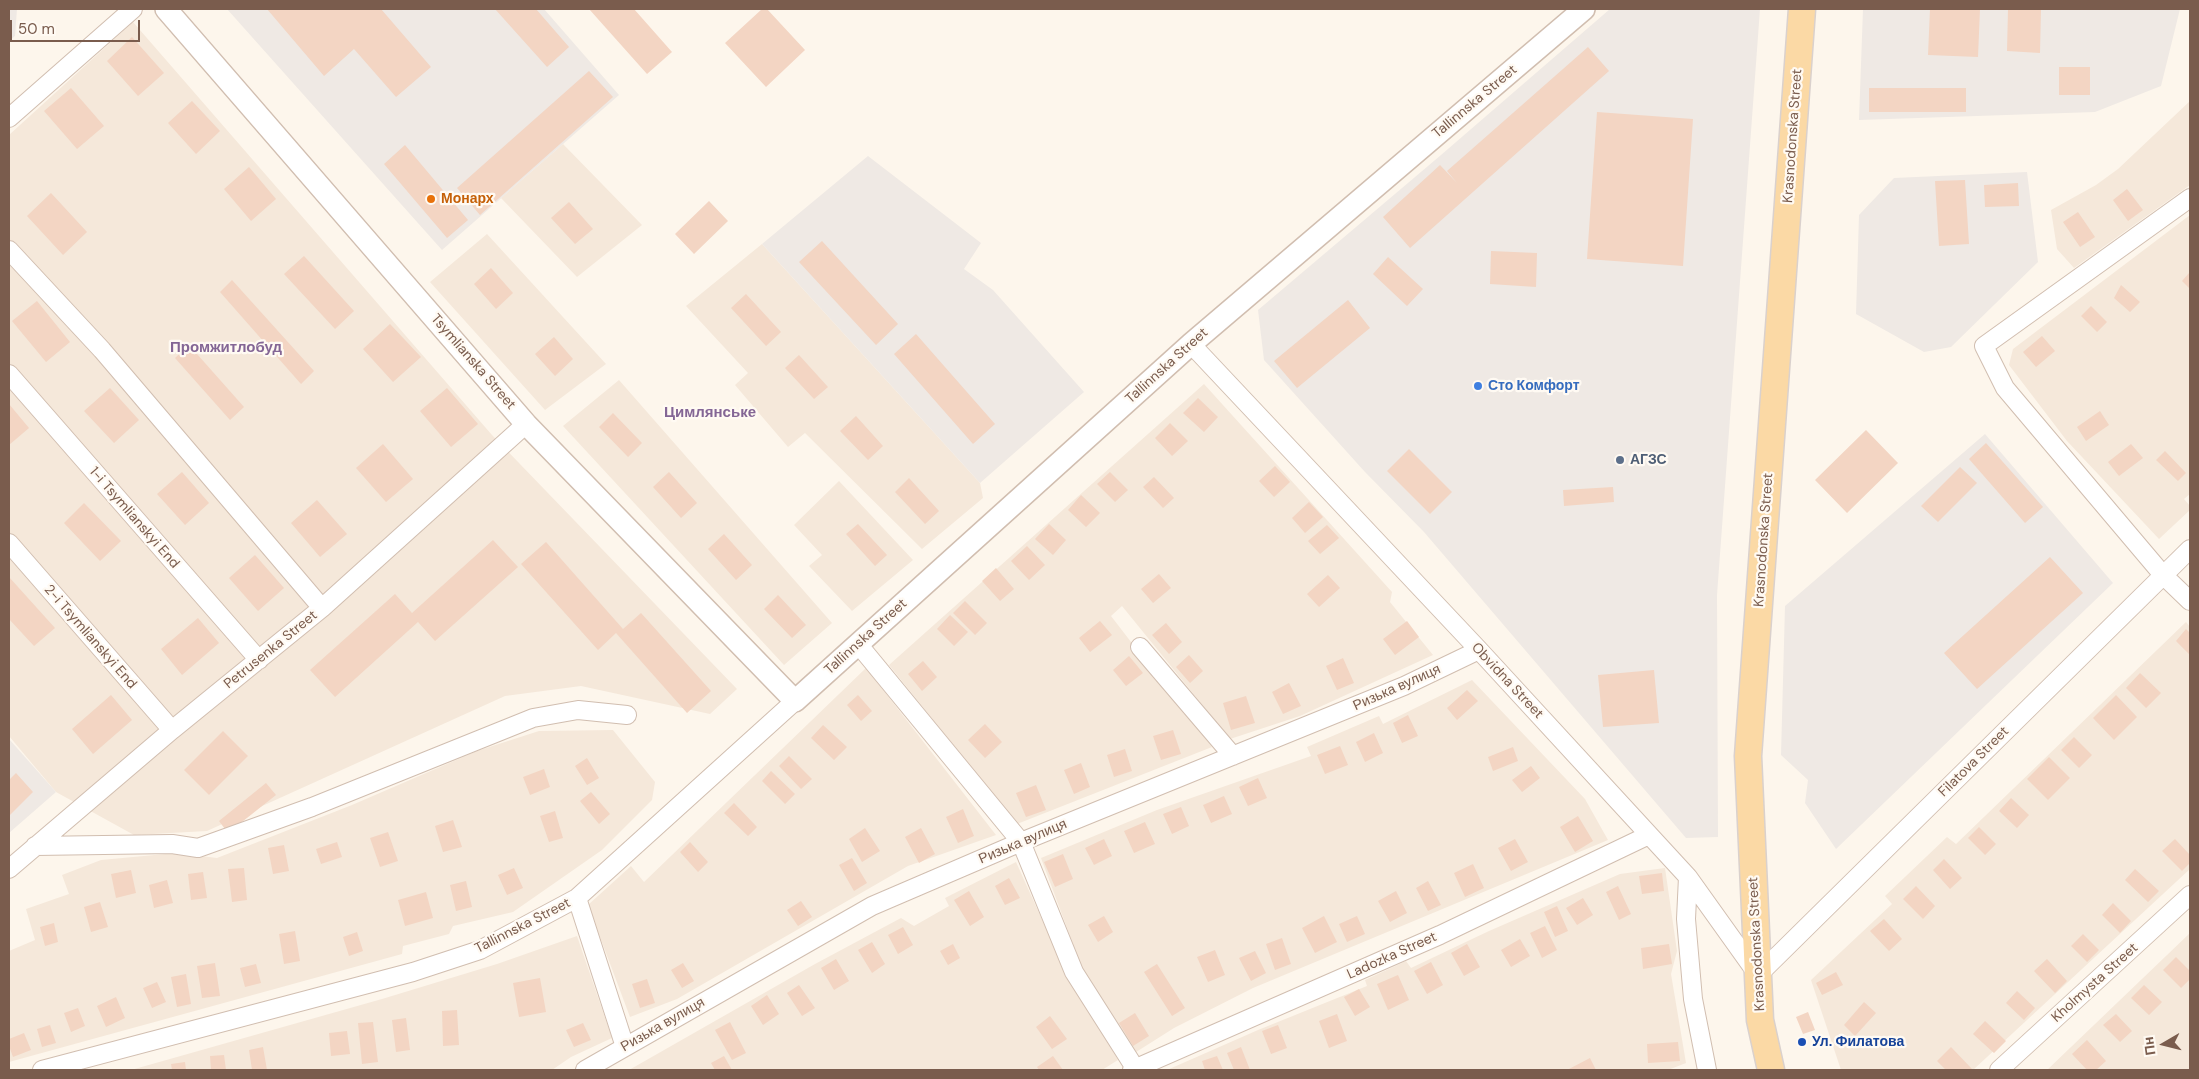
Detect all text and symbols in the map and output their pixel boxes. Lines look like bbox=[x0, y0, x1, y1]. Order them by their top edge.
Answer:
scale bar bbox=[12, 10, 142, 42]
text: 50 m bbox=[18, 19, 55, 39]
street label: Tallinnska Street bbox=[1429, 62, 1521, 142]
street label: Krasnodonska Street bbox=[1780, 68, 1806, 204]
place label: Монарх bbox=[441, 191, 494, 207]
marker: Монарх bbox=[425, 193, 437, 205]
street label: Tsymlianska Street bbox=[427, 311, 519, 413]
street label: Tallinnska Street bbox=[1122, 325, 1212, 407]
district label: Промжитлобуд bbox=[170, 339, 282, 357]
place label: Сто Комфорт bbox=[1488, 378, 1580, 394]
marker: Сто Комфорт bbox=[1472, 380, 1484, 392]
district label: Цимлянське bbox=[664, 404, 756, 422]
place label: АГЗС bbox=[1630, 452, 1667, 468]
marker: АГЗС bbox=[1614, 454, 1626, 466]
street label: 1-i Tsymlianskyi End bbox=[85, 464, 183, 572]
street label: Krasnodonska Street bbox=[1751, 472, 1777, 608]
street label: 2-i Tsymlianskyi End bbox=[40, 582, 140, 692]
street label: Tallinnska Street bbox=[821, 596, 911, 678]
street label: Petrusenka Street bbox=[221, 607, 321, 693]
street label: Obvidna Street bbox=[1468, 640, 1546, 722]
street label: Ризька вулиця bbox=[1351, 661, 1443, 715]
street label: Filatova Street bbox=[1935, 723, 2013, 801]
street label: Ризька вулиця bbox=[976, 816, 1070, 868]
street label: Krasnodonska Street bbox=[1745, 876, 1769, 1012]
street label: Tallinnska Street bbox=[472, 895, 574, 957]
street label: Ladozka Street bbox=[1345, 929, 1439, 983]
street label: Kholmysta Street bbox=[2048, 940, 2142, 1026]
street label: Ризька вулиця bbox=[618, 994, 708, 1056]
north arrow bbox=[2139, 1019, 2189, 1069]
place label: Ул. Филатова bbox=[1812, 1034, 1904, 1050]
marker: Ул. Филатова bbox=[1796, 1036, 1808, 1048]
text: Пн bbox=[2139, 1036, 2159, 1057]

